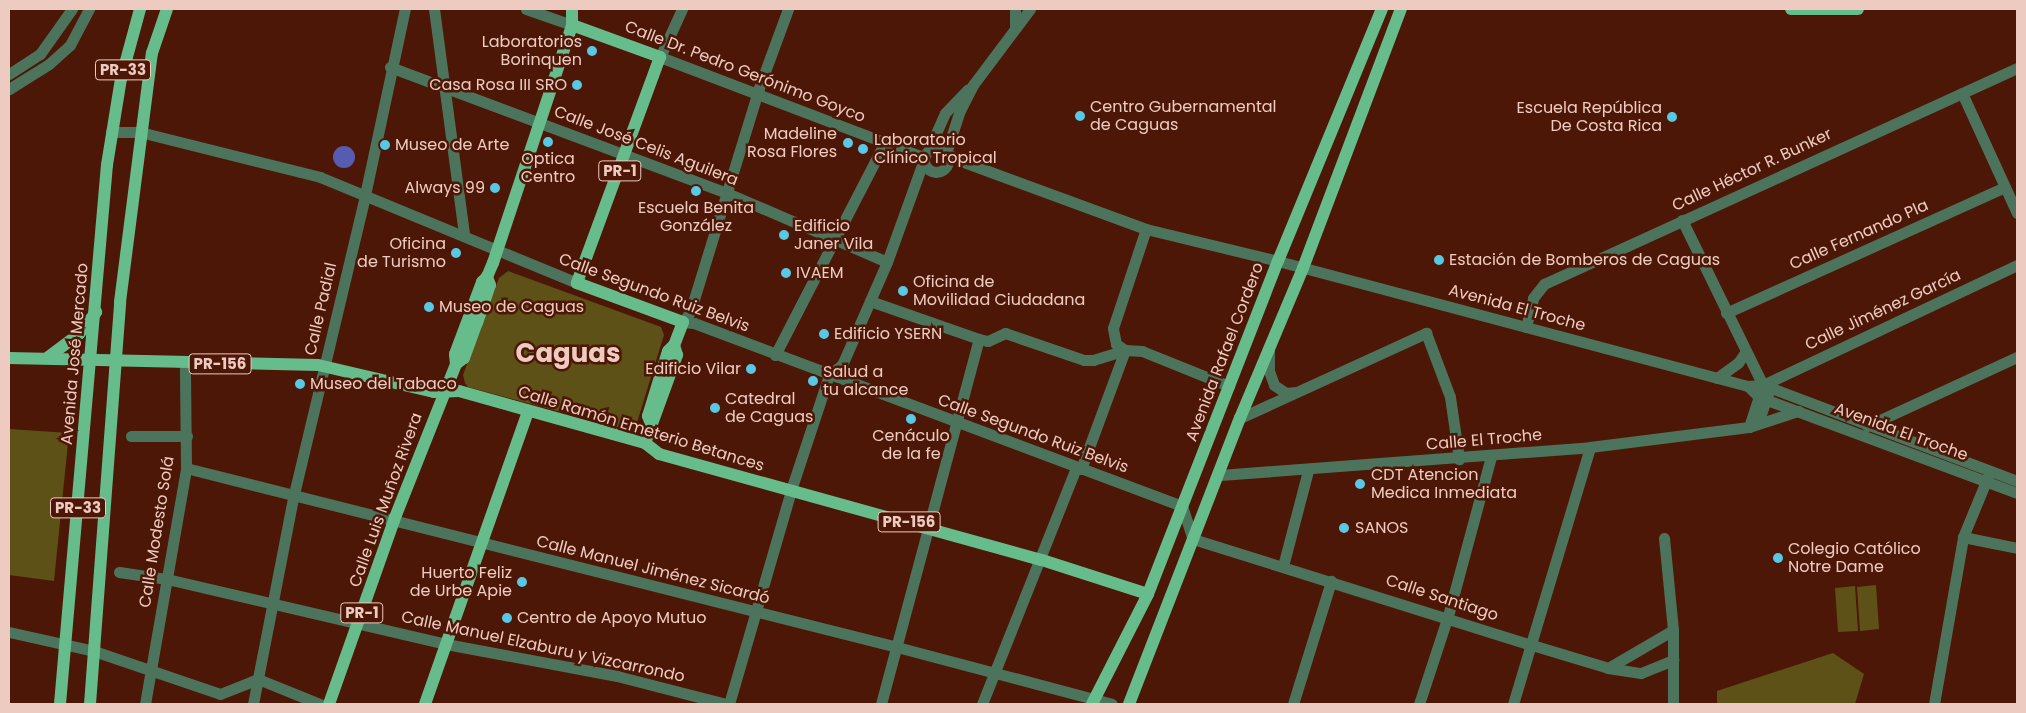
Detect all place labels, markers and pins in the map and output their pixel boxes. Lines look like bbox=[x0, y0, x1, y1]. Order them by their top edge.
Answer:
place label: Laboratorios Borinquen bbox=[482, 32, 582, 70]
marker: Laboratorios Borinquen bbox=[586, 45, 598, 57]
place label: Casa Rosa III SRO bbox=[429, 75, 567, 95]
marker: Casa Rosa III SRO bbox=[571, 79, 583, 91]
place label: Centro Gubernamental de Caguas bbox=[1090, 97, 1276, 135]
place label: Escuela República De Costa Rica bbox=[1517, 98, 1662, 136]
marker: Centro Gubernamental de Caguas bbox=[1074, 110, 1086, 122]
marker: Escuela República De Costa Rica bbox=[1666, 111, 1678, 123]
place label: Madeline Rosa Flores bbox=[747, 124, 837, 162]
place label: Laboratorio Clínico Tropical bbox=[874, 130, 997, 168]
place label: Museo de Arte bbox=[395, 135, 509, 155]
marker: Optica Centro bbox=[542, 136, 554, 148]
marker: Madeline Rosa Flores bbox=[841, 136, 855, 150]
marker: Museo de Arte bbox=[379, 139, 391, 151]
marker: Laboratorio Clínico Tropical bbox=[856, 142, 870, 156]
place label: Optica Centro bbox=[521, 149, 575, 187]
place label: Always 99 bbox=[405, 178, 485, 198]
marker: Always 99 bbox=[489, 182, 501, 194]
marker: Escuela Benita González bbox=[690, 185, 702, 197]
place label: Escuela Benita González bbox=[638, 198, 754, 236]
place label: Edificio Janer Vila bbox=[794, 216, 873, 254]
marker: Edificio Janer Vila bbox=[778, 229, 790, 241]
place label: Oficina de Turismo bbox=[357, 234, 446, 272]
marker: Oficina de Turismo bbox=[450, 247, 462, 259]
place label: Estación de Bomberos de Caguas bbox=[1449, 250, 1720, 270]
marker: Estación de Bomberos de Caguas bbox=[1433, 254, 1445, 266]
place label: IVAEM bbox=[796, 263, 844, 283]
marker: IVAEM bbox=[780, 267, 792, 279]
place label: Oficina de Movilidad Ciudadana bbox=[913, 272, 1085, 310]
marker: Oficina de Movilidad Ciudadana bbox=[897, 285, 909, 297]
place label: Museo de Caguas bbox=[439, 297, 584, 317]
marker: Museo de Caguas bbox=[423, 301, 435, 313]
place label: Edificio YSERN bbox=[834, 324, 942, 344]
marker: Edificio YSERN bbox=[818, 328, 830, 340]
place label: Edificio Vilar bbox=[645, 359, 741, 379]
place label: Salud a tu alcance bbox=[823, 362, 908, 400]
marker: Edificio Vilar bbox=[745, 363, 757, 375]
place label: Museo del Tabaco bbox=[310, 374, 457, 394]
marker: Salud a tu alcance bbox=[807, 375, 819, 387]
marker: Museo del Tabaco bbox=[294, 378, 306, 390]
place label: Catedral de Caguas bbox=[725, 389, 813, 427]
marker: Catedral de Caguas bbox=[709, 402, 721, 414]
marker: Cenáculo de la fe bbox=[905, 413, 917, 425]
place label: Cenáculo de la fe bbox=[872, 426, 950, 464]
place label: CDT Atencion Medica Inmediata bbox=[1371, 465, 1517, 503]
marker: CDT Atencion Medica Inmediata bbox=[1353, 477, 1367, 491]
place label: SANOS bbox=[1355, 518, 1408, 538]
marker: SANOS bbox=[1337, 521, 1351, 535]
place label: Colegio Católico Notre Dame bbox=[1788, 539, 1921, 577]
marker: Colegio Católico Notre Dame bbox=[1772, 552, 1784, 564]
place label: Huerto Feliz de Urbe Apie bbox=[410, 563, 512, 601]
marker: Huerto Feliz de Urbe Apie bbox=[516, 576, 528, 588]
place label: Centro de Apoyo Mutuo bbox=[517, 608, 707, 628]
marker: Centro de Apoyo Mutuo bbox=[501, 612, 513, 624]

